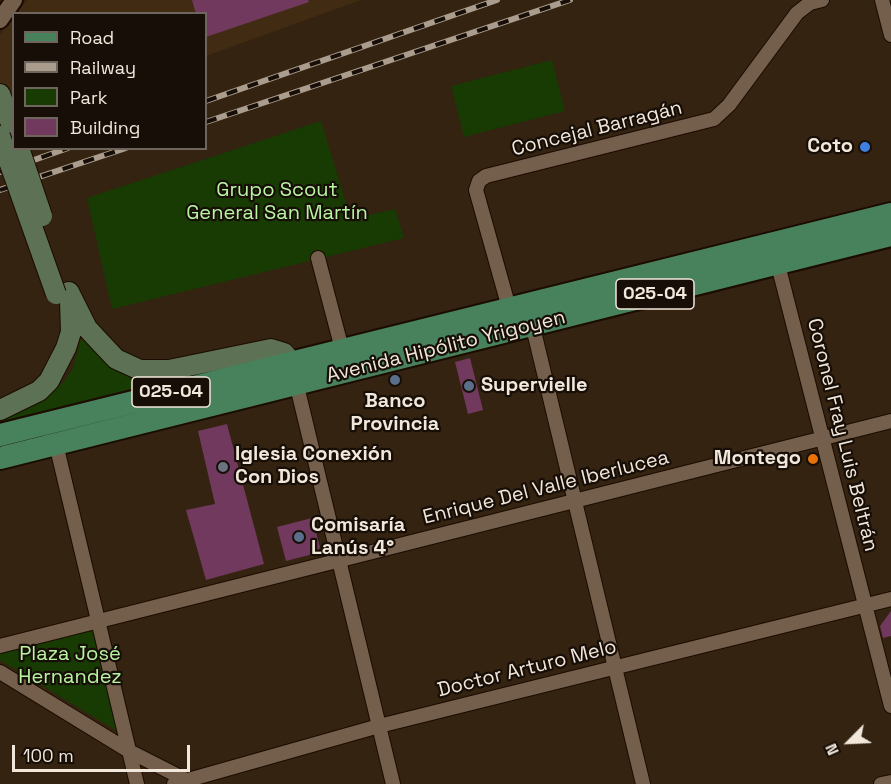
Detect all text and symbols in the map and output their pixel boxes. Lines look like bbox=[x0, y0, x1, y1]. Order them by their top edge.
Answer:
legend bbox=[12, 12, 207, 150]
text: Road bbox=[70, 26, 114, 49]
text: Railway bbox=[70, 56, 136, 79]
text: Park bbox=[70, 86, 107, 109]
street label: Concejal Barragán bbox=[509, 96, 685, 162]
text: Building bbox=[70, 116, 140, 139]
place label: Coto bbox=[807, 135, 853, 159]
marker: Coto bbox=[858, 140, 872, 154]
park label: Grupo Scout General San Martín bbox=[186, 179, 368, 226]
road number: 025-04 bbox=[616, 279, 694, 309]
street label: Avenida Hipólito Yrigoyen bbox=[324, 306, 568, 388]
street label: Coronel Fray Luis Beltrán bbox=[801, 316, 883, 554]
marker: Banco Provincia bbox=[388, 373, 402, 387]
place label: Supervielle bbox=[481, 374, 588, 398]
road number: 025-04 bbox=[132, 377, 210, 407]
marker: Supervielle bbox=[462, 379, 476, 393]
place label: Banco Provincia bbox=[351, 390, 439, 437]
place label: Iglesia Conexión Con Dios bbox=[235, 443, 392, 490]
street label: Enrique Del Valle Iberlucea bbox=[420, 446, 672, 530]
place label: Montego bbox=[714, 447, 801, 471]
marker: Montego bbox=[806, 452, 820, 466]
marker: Iglesia Conexión Con Dios bbox=[216, 460, 230, 474]
place label: Comisaría Lanús 4° bbox=[311, 514, 405, 561]
marker: Comisaría Lanús 4° bbox=[292, 530, 306, 544]
street label: Doctor Arturo Melo bbox=[435, 635, 619, 703]
park label: Plaza José Hernandez bbox=[18, 643, 122, 690]
north arrow bbox=[819, 712, 879, 772]
scale bar bbox=[15, 733, 194, 771]
text: N bbox=[820, 740, 844, 759]
text: 100 m bbox=[23, 744, 74, 767]

